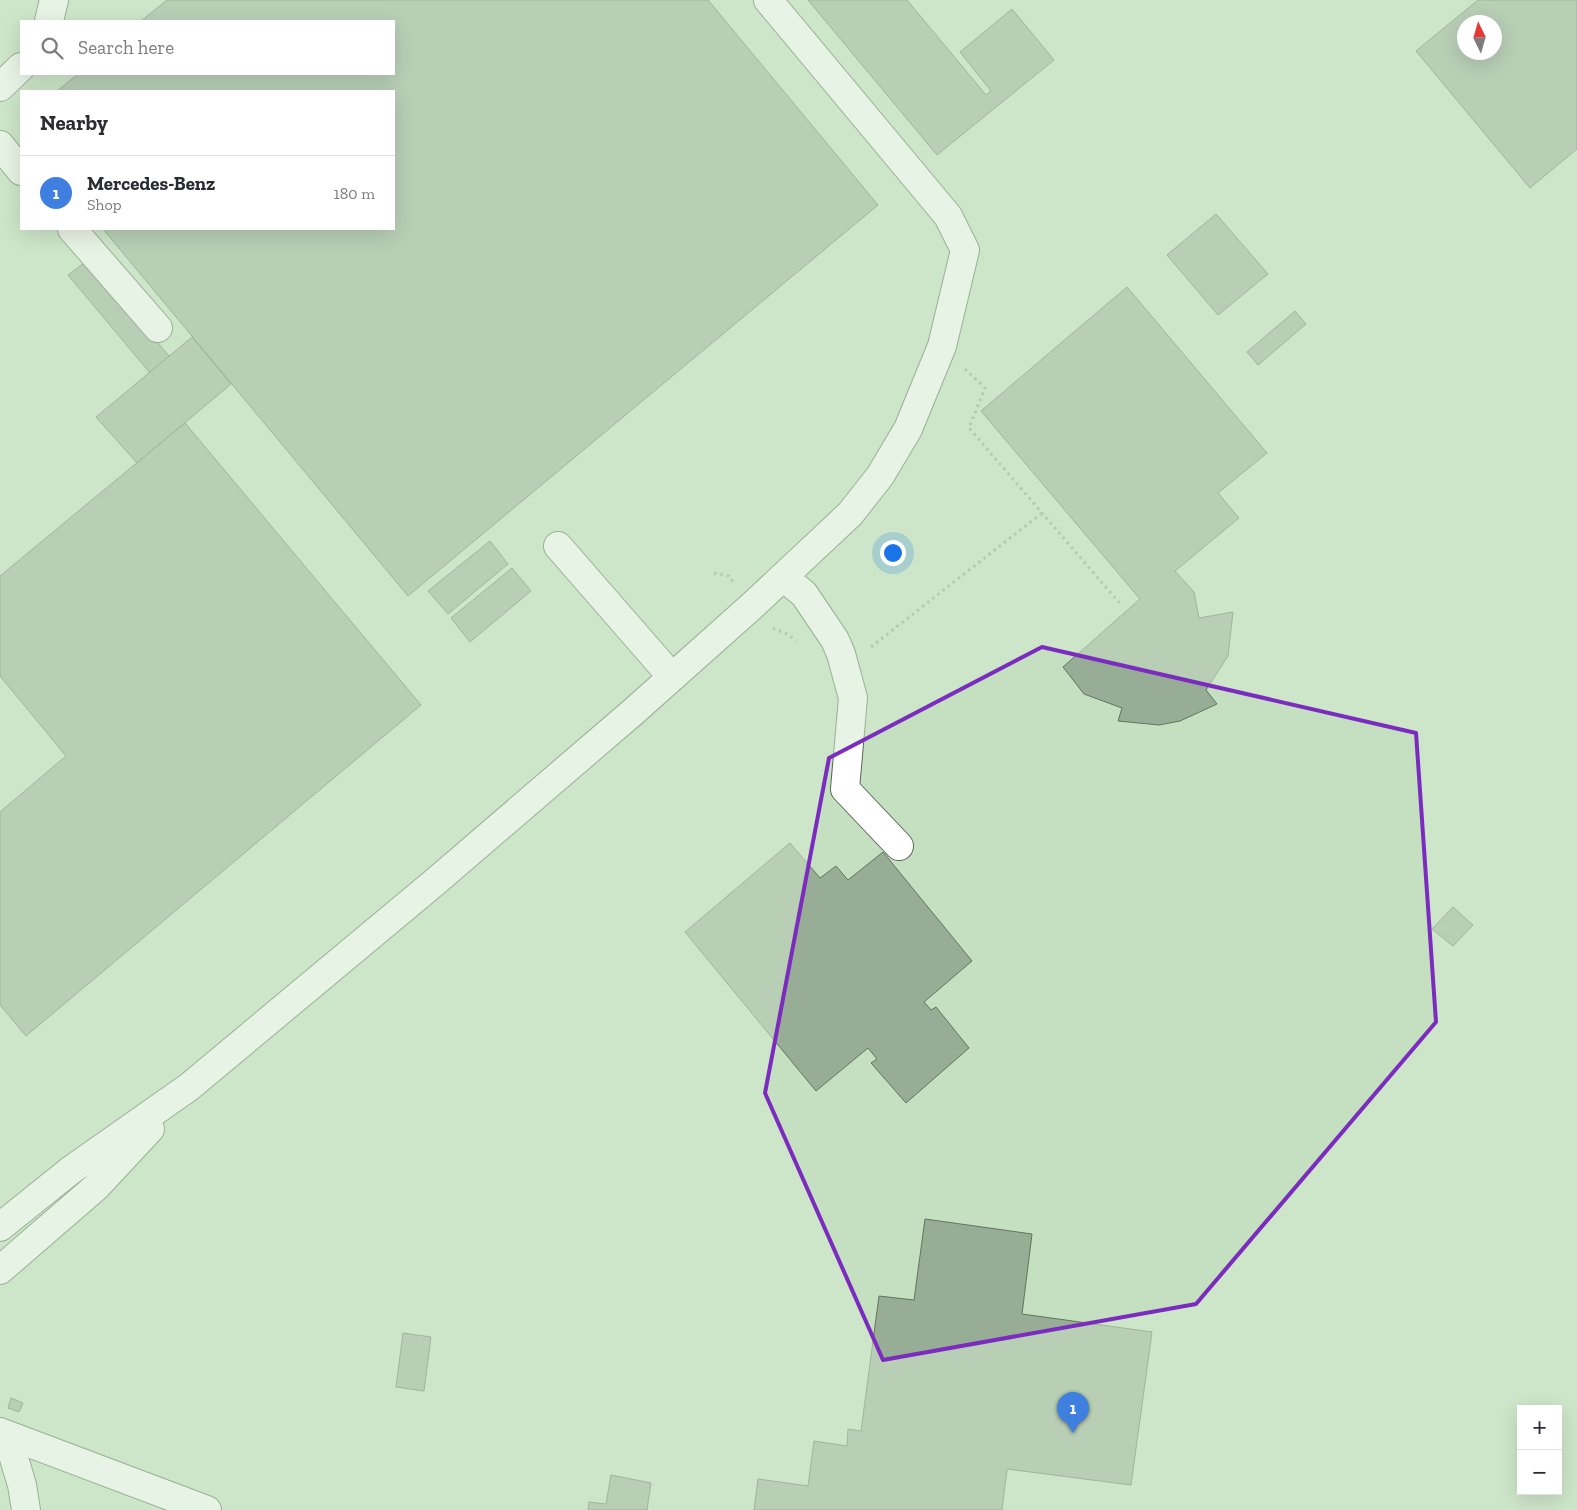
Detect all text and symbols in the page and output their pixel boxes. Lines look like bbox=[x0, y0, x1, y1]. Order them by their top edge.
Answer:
north arrow bbox=[1457, 15, 1502, 60]
search box bbox=[20, 20, 395, 75]
icon: search bbox=[38, 34, 66, 62]
text: Search here bbox=[78, 36, 174, 59]
text: Nearby bbox=[40, 110, 108, 135]
text: Mercedes-Benz bbox=[87, 172, 215, 195]
text: 1 bbox=[53, 184, 59, 203]
text: 180 m bbox=[334, 184, 375, 203]
text: Shop bbox=[87, 195, 122, 214]
your location bbox=[880, 540, 906, 566]
pin: 1 bbox=[1057, 1392, 1089, 1433]
map controls bbox=[1517, 1405, 1562, 1495]
button: + bbox=[1517, 1405, 1562, 1450]
button: − bbox=[1517, 1450, 1562, 1495]

